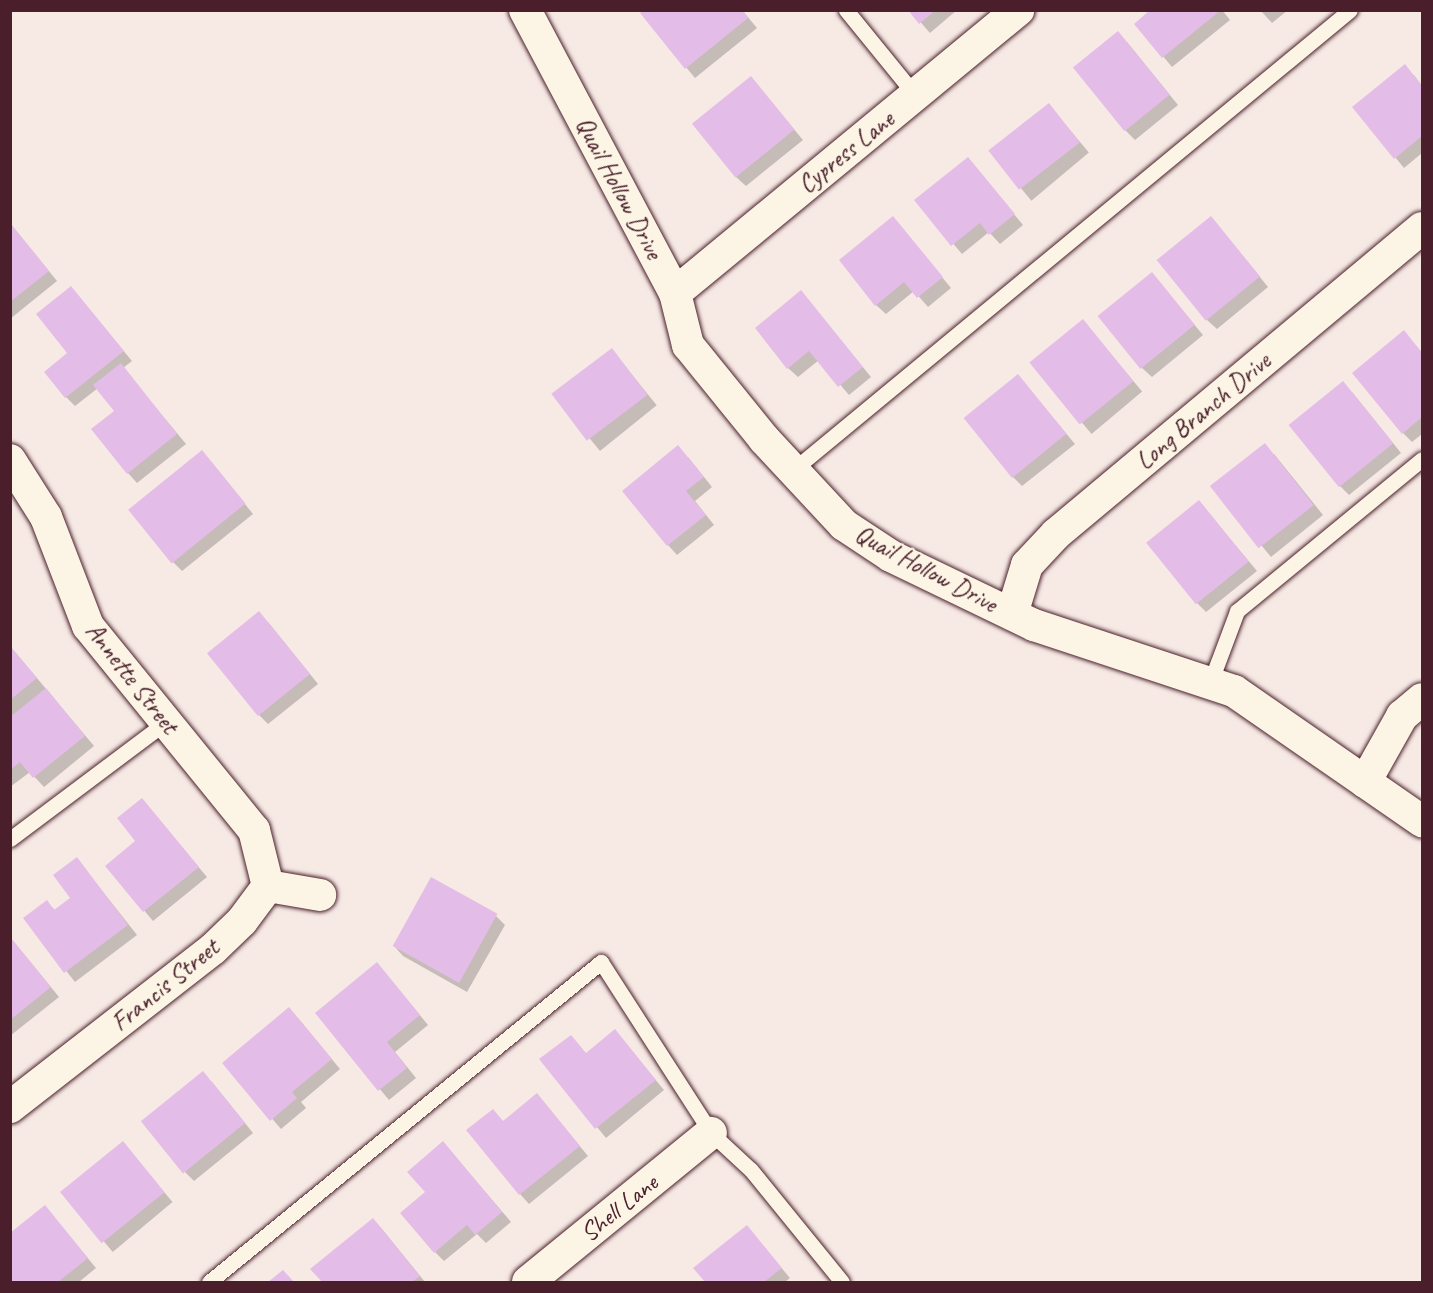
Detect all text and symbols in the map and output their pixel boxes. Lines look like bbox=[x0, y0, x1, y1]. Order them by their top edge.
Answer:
street label: Cypress Lane bbox=[791, 104, 901, 200]
street label: Quail Hollow Drive bbox=[568, 111, 670, 265]
street label: Long Branch Drive bbox=[1129, 345, 1277, 477]
street label: Quail Hollow Drive bbox=[849, 518, 1003, 620]
street label: Annette Street bbox=[79, 616, 185, 740]
street label: Francis Street bbox=[105, 932, 225, 1038]
street label: Shell Lane bbox=[574, 1167, 664, 1249]

